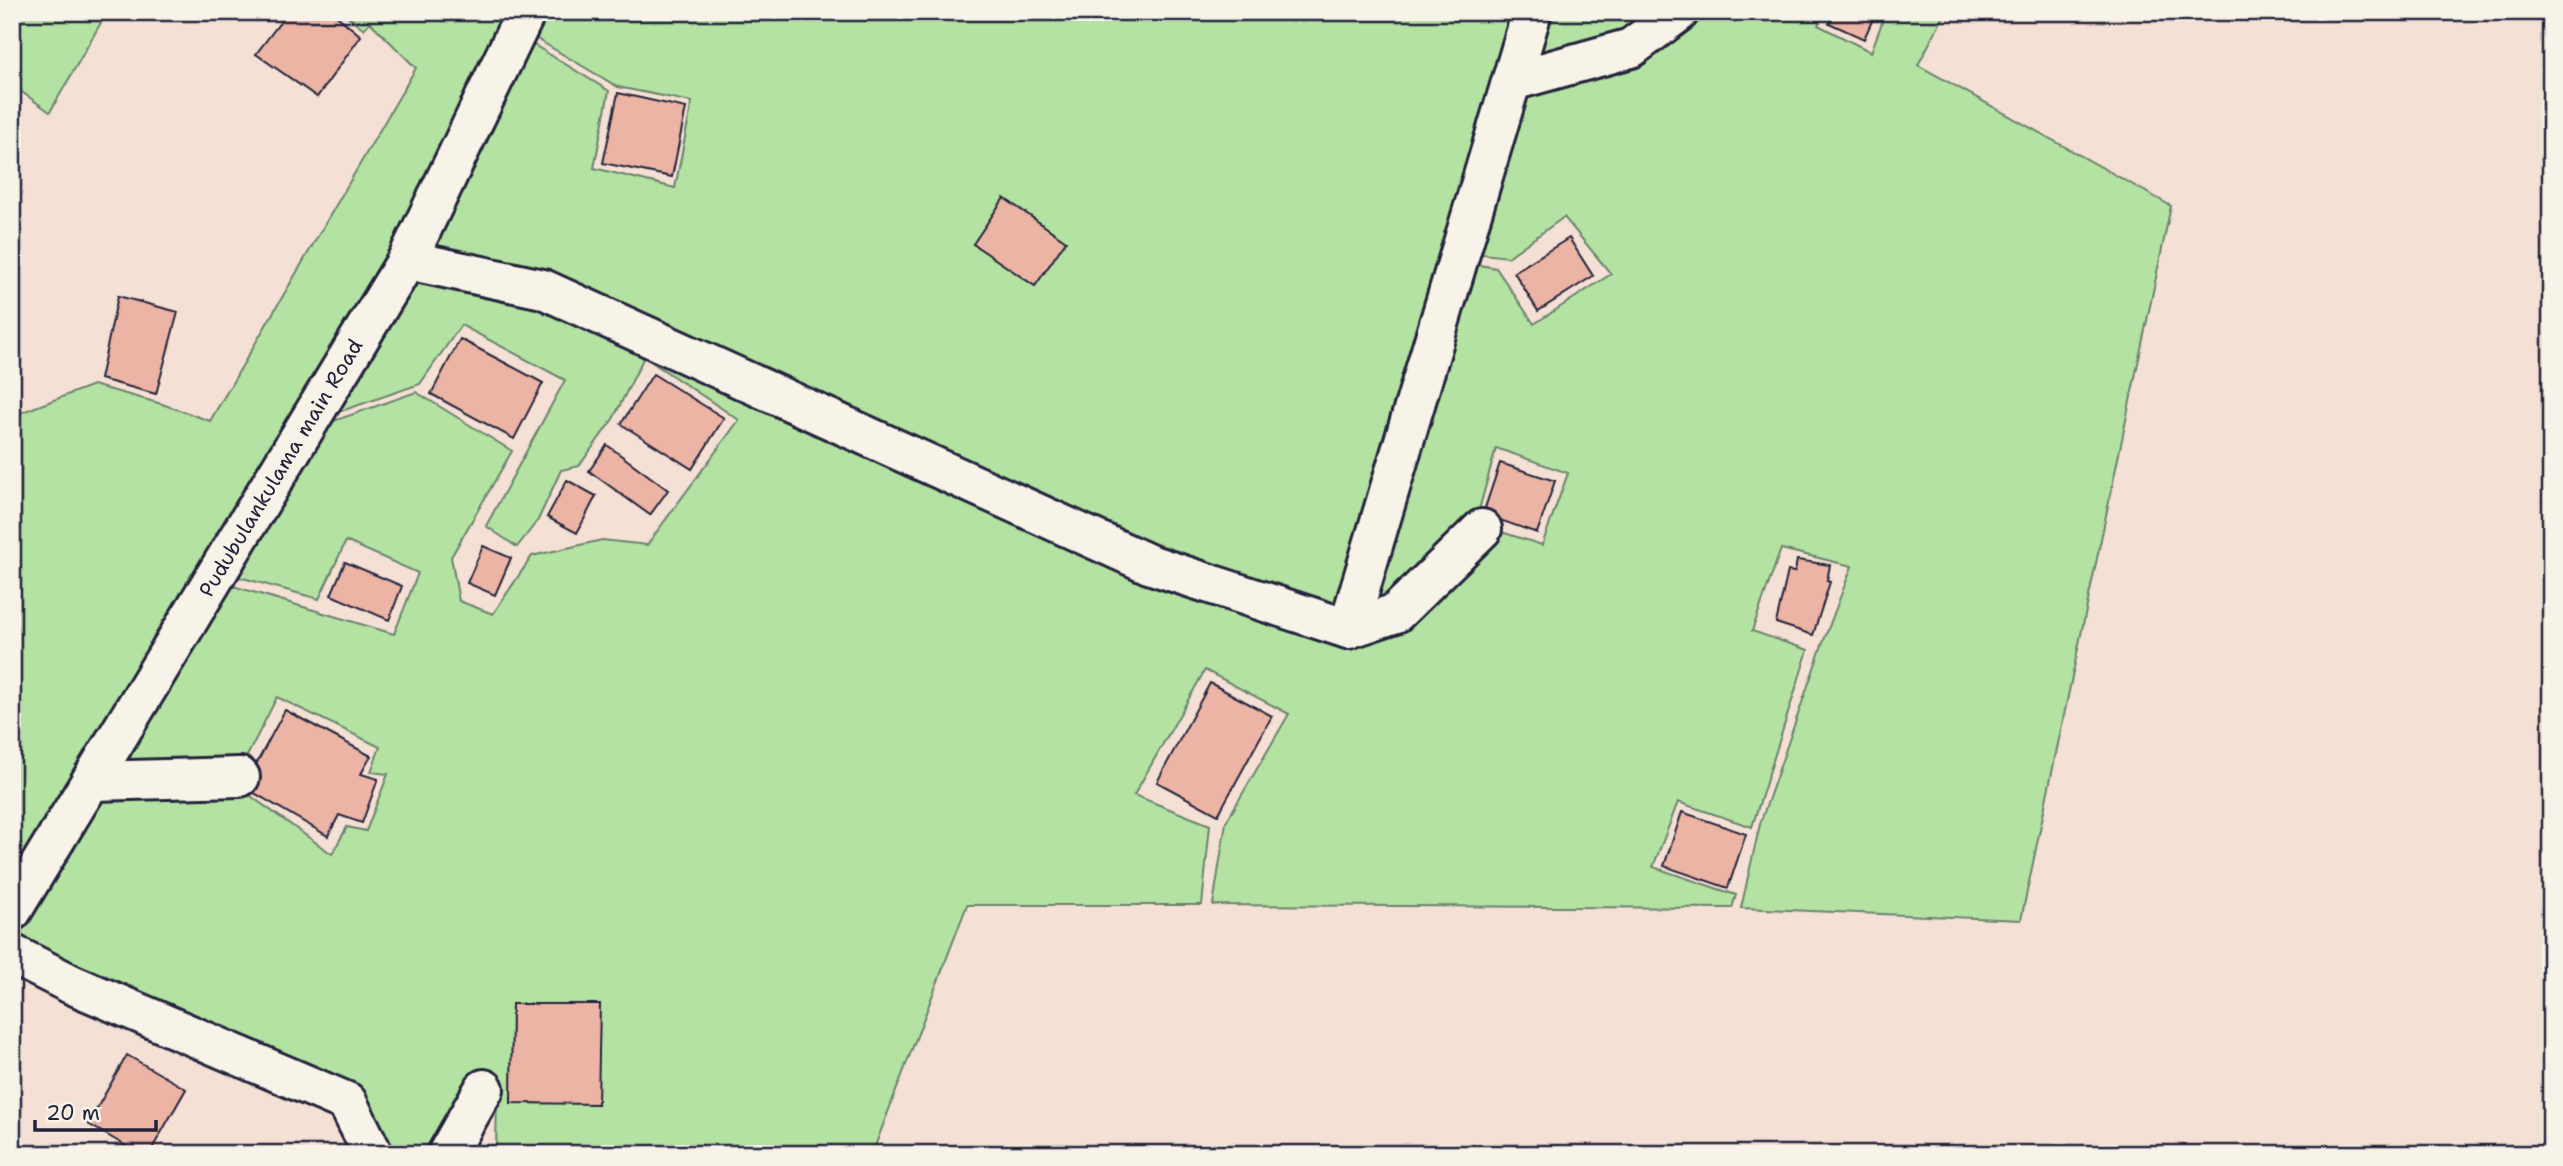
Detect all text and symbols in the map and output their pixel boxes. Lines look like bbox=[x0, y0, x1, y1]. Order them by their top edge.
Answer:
street label: Pudubulankulama main Road bbox=[193, 334, 369, 602]
scale bar bbox=[35, 1089, 156, 1133]
text: 20 m bbox=[46, 1099, 100, 1127]

